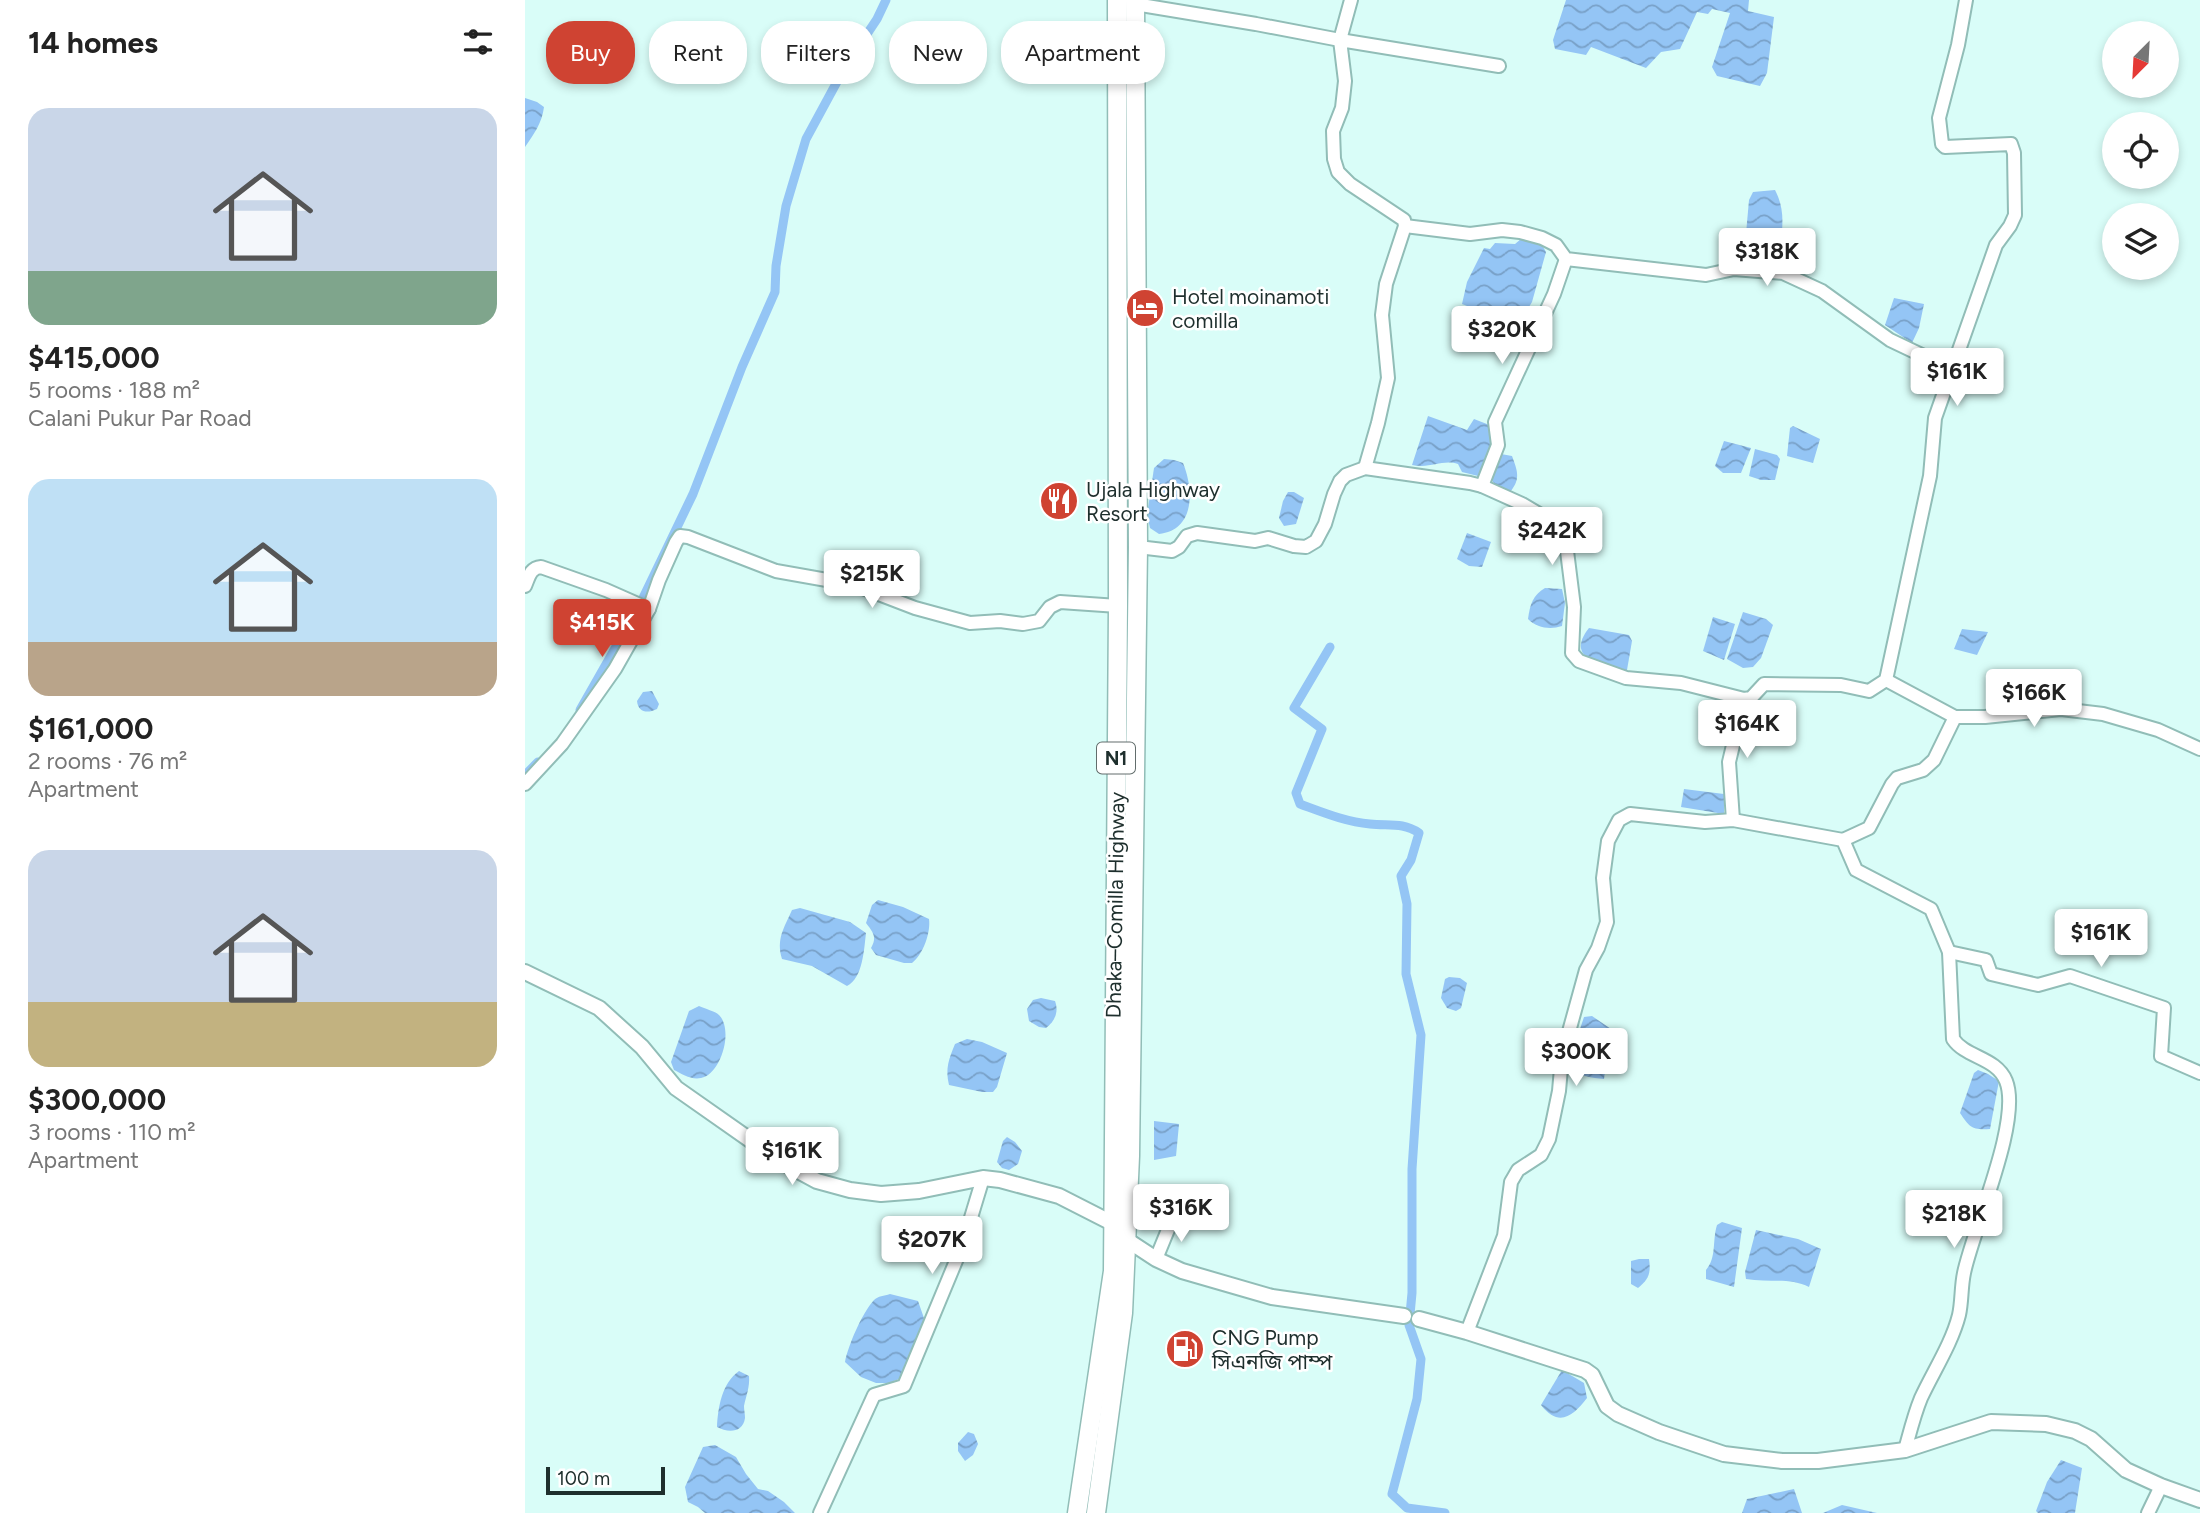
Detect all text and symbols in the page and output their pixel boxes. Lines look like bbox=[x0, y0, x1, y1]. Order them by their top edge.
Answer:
chip: Buy bbox=[546, 21, 635, 84]
chip: Rent bbox=[649, 21, 747, 84]
chip: Filters bbox=[761, 21, 875, 84]
chip: New bbox=[889, 21, 987, 84]
chip: Apartment bbox=[1001, 21, 1165, 84]
north arrow bbox=[2102, 21, 2179, 98]
map controls bbox=[2102, 21, 2179, 280]
icon: filters bbox=[459, 23, 497, 61]
text: 14 homes bbox=[28, 24, 158, 61]
button: locate bbox=[2102, 112, 2179, 189]
icon: home bbox=[200, 153, 326, 279]
button: layers bbox=[2102, 203, 2179, 280]
pin: $318K bbox=[1718, 229, 1816, 288]
text: $318K bbox=[1735, 237, 1799, 265]
place label: Hotel moinamoti comilla bbox=[1172, 284, 1329, 333]
hotel icon: Hotel moinamoti comilla bbox=[1124, 287, 1166, 329]
pin: $320K bbox=[1453, 306, 1551, 366]
text: $320K bbox=[1467, 315, 1537, 343]
text: $415,000 bbox=[28, 339, 160, 376]
pin: $161K bbox=[1908, 348, 2006, 408]
text: $161K bbox=[1927, 357, 1987, 385]
text: 5 rooms · 188 m² bbox=[28, 376, 200, 404]
text: Calani Pukur Par Road bbox=[28, 404, 252, 432]
place label: Ujala Highway Resort bbox=[1086, 477, 1220, 526]
restaurant icon: Ujala Highway Resort bbox=[1038, 480, 1080, 522]
pin: $242K bbox=[1503, 508, 1601, 567]
text: $242K bbox=[1517, 516, 1587, 544]
icon: home bbox=[200, 524, 326, 650]
pin: $215K bbox=[823, 550, 921, 610]
text: $215K bbox=[840, 559, 904, 587]
pin: $415K bbox=[553, 600, 651, 659]
text: $415K bbox=[569, 608, 635, 636]
pin: $166K bbox=[1985, 670, 2083, 729]
text: $166K bbox=[2002, 678, 2066, 706]
pin: $164K bbox=[1698, 700, 1796, 760]
text: $164K bbox=[1714, 709, 1780, 737]
text: $161,000 bbox=[28, 710, 153, 747]
road number: N1 bbox=[1097, 743, 1135, 774]
text: 2 rooms · 76 m² bbox=[28, 747, 187, 775]
text: Apartment bbox=[28, 775, 139, 803]
street label: Dhaka–Comilla Highway bbox=[1101, 791, 1129, 1019]
icon: home bbox=[200, 895, 326, 1021]
pin: $161K bbox=[2052, 909, 2150, 969]
text: $161K bbox=[2071, 918, 2131, 946]
pin: $300K bbox=[1527, 1028, 1625, 1088]
text: $300K bbox=[1541, 1037, 1611, 1065]
text: $300,000 bbox=[28, 1081, 166, 1118]
text: 3 rooms · 110 m² bbox=[28, 1118, 195, 1146]
pin: $161K bbox=[743, 1128, 841, 1187]
text: $161K bbox=[762, 1136, 822, 1164]
text: Apartment bbox=[28, 1146, 139, 1174]
pin: $316K bbox=[1132, 1184, 1230, 1244]
pin: $218K bbox=[1905, 1190, 2003, 1250]
text: $316K bbox=[1149, 1193, 1213, 1221]
text: $218K bbox=[1921, 1199, 1987, 1227]
pin: $207K bbox=[883, 1216, 981, 1276]
text: $207K bbox=[897, 1225, 967, 1253]
place label: CNG Pump সিএনজি পাম্প bbox=[1211, 1325, 1333, 1374]
fuel station icon: CNG Pump সিএনজি পাম্প bbox=[1164, 1328, 1206, 1370]
scale bar bbox=[546, 1464, 665, 1496]
text: 100 m bbox=[557, 1467, 610, 1490]

